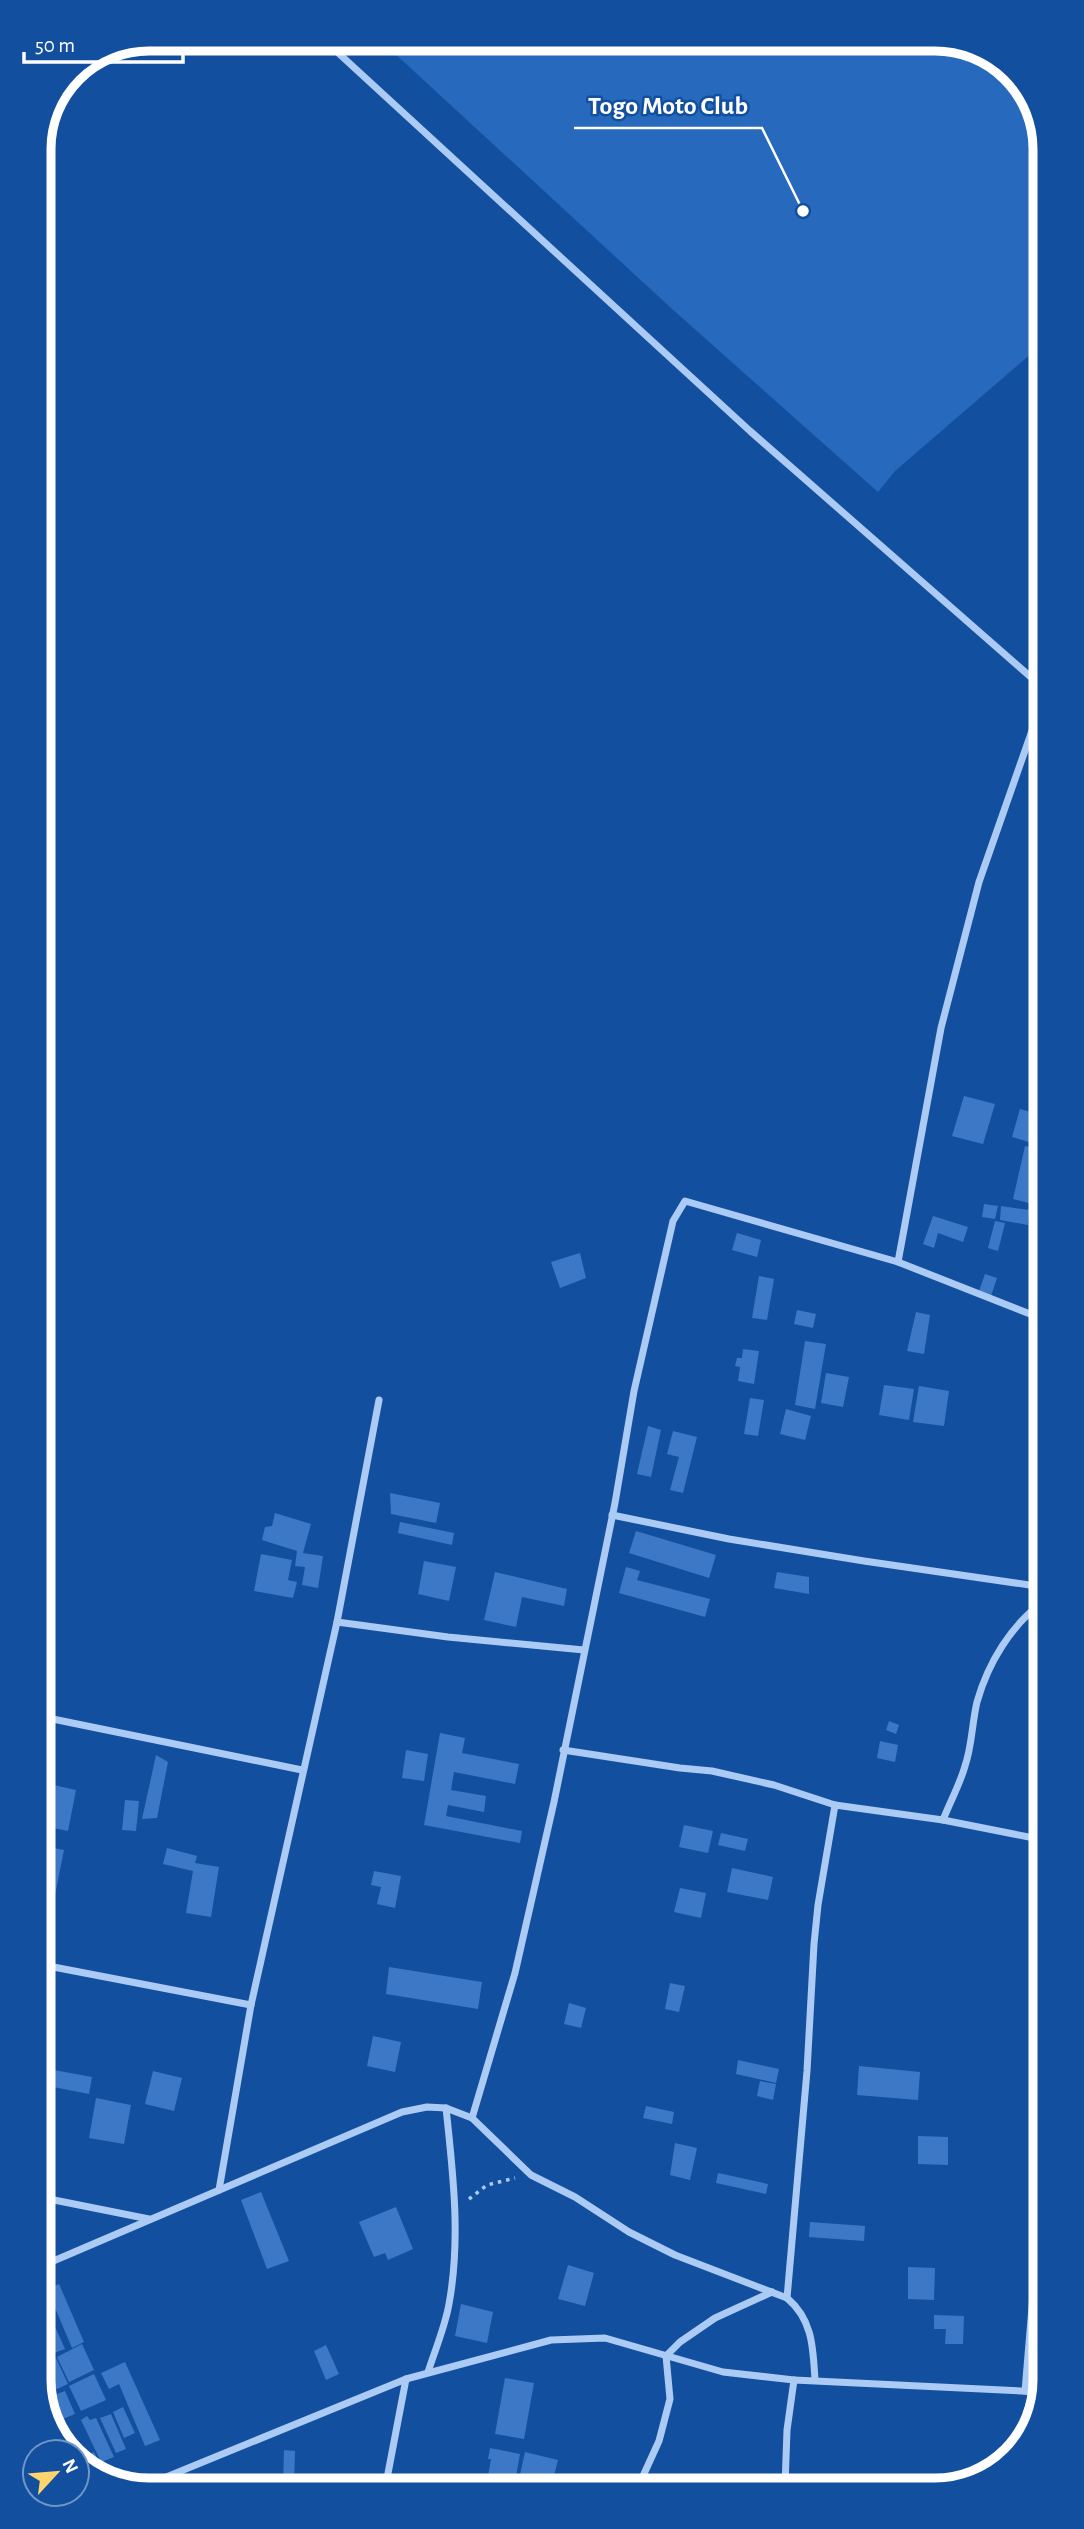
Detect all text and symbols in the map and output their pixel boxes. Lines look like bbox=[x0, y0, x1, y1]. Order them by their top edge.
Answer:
scale bar bbox=[24, 21, 184, 65]
text: 50 m bbox=[35, 35, 75, 56]
callout: Togo Moto Club bbox=[574, 81, 762, 128]
text: Togo Moto Club bbox=[588, 93, 748, 119]
north arrow bbox=[21, 2438, 91, 2508]
text: N bbox=[58, 2456, 81, 2476]

